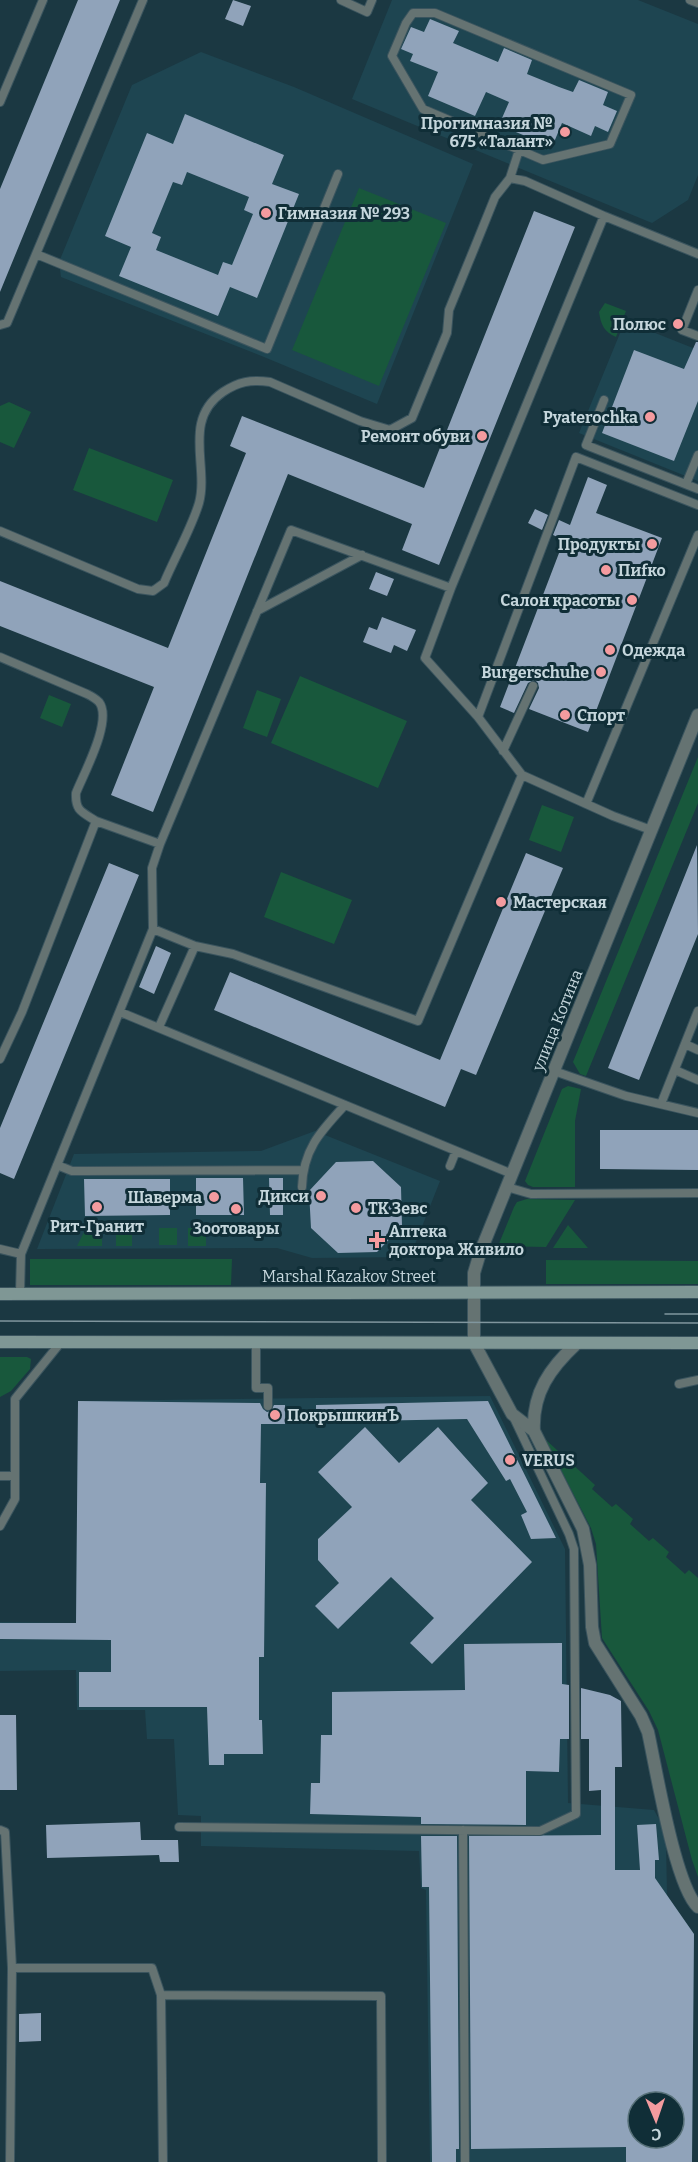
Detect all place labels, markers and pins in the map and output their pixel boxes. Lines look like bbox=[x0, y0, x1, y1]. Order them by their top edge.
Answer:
place label: Прогимназия № 675 «Талант» bbox=[421, 114, 553, 151]
marker: Прогимназия № 675 «Талант» bbox=[558, 125, 572, 139]
place label: Гимназия № 293 bbox=[278, 204, 410, 223]
marker: Гимназия № 293 bbox=[259, 206, 273, 220]
place label: Полюс bbox=[613, 315, 666, 334]
marker: Полюс bbox=[671, 317, 685, 331]
place label: Pyaterochka bbox=[543, 408, 638, 427]
marker: Pyaterochka bbox=[643, 410, 657, 424]
place label: Ремонт обуви bbox=[361, 427, 470, 446]
marker: Ремонт обуви bbox=[475, 429, 489, 443]
place label: Продукты bbox=[558, 535, 640, 554]
marker: Продукты bbox=[645, 537, 659, 551]
place label: Пиfко bbox=[618, 561, 666, 580]
marker: Пиfко bbox=[599, 563, 613, 577]
place label: Салон красоты bbox=[500, 591, 620, 610]
marker: Салон красоты bbox=[625, 593, 639, 607]
place label: Одежда bbox=[622, 641, 685, 660]
marker: Одежда bbox=[603, 643, 617, 657]
place label: Burgerschuhe bbox=[481, 663, 589, 682]
marker: Burgerschuhe bbox=[594, 665, 608, 679]
place label: Спорт bbox=[577, 706, 625, 725]
marker: Спорт bbox=[558, 708, 572, 722]
place label: Мастерская bbox=[513, 893, 607, 912]
marker: Мастерская bbox=[494, 895, 508, 909]
place label: Дикси bbox=[259, 1187, 309, 1206]
place label: Шаверма bbox=[127, 1188, 202, 1207]
marker: Дикси bbox=[314, 1189, 328, 1203]
marker: Шаверма bbox=[207, 1190, 221, 1204]
place label: ТК Зевс bbox=[368, 1199, 427, 1218]
marker: Рит-Гранит bbox=[90, 1200, 104, 1214]
marker: ТК Зевс bbox=[349, 1201, 363, 1215]
marker: Зоотовары bbox=[229, 1202, 243, 1216]
place label: Рит-Гранит bbox=[50, 1217, 144, 1236]
place label: Зоотовары bbox=[193, 1219, 280, 1238]
place label: Аптека доктора Живило bbox=[389, 1222, 524, 1259]
marker: Аптека доктора Живило bbox=[370, 1233, 384, 1247]
place label: ПокрышкинЪ bbox=[287, 1406, 399, 1425]
marker: ПокрышкинЪ bbox=[268, 1408, 282, 1422]
place label: VERUS bbox=[522, 1451, 575, 1470]
marker: VERUS bbox=[503, 1453, 517, 1467]

